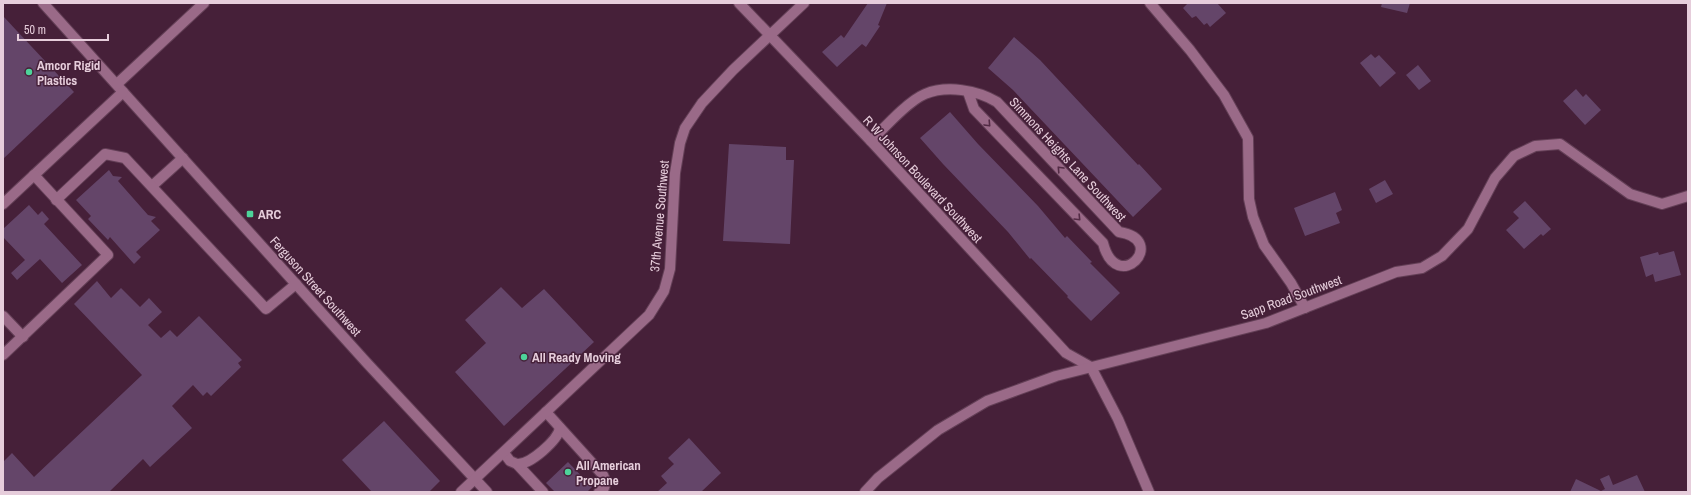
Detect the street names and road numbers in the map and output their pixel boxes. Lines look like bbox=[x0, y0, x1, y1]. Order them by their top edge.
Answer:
street label: Simmons Heights Lane Southwest bbox=[1005, 94, 1130, 225]
street label: R W Johnson Boulevard Southwest bbox=[859, 112, 986, 246]
street label: 37th Avenue Southwest bbox=[646, 160, 673, 272]
street label: Ferguson Street Southwest bbox=[266, 233, 365, 340]
street label: Sapp Road Southwest bbox=[1238, 271, 1344, 324]

